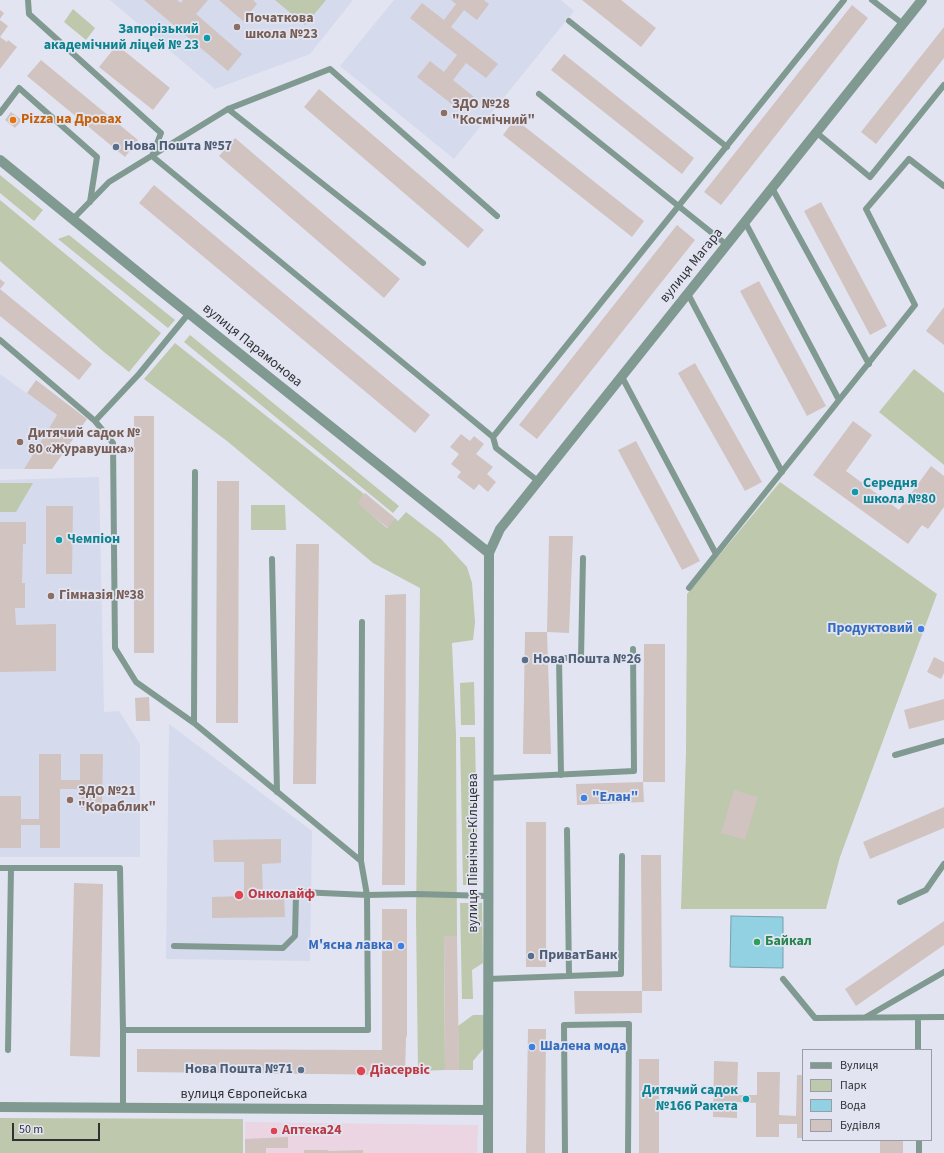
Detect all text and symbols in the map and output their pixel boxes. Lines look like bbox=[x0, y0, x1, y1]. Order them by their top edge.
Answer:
place label: Початкова школа №23 bbox=[245, 11, 318, 44]
place label: Запорізький академічний ліцей № 23 bbox=[44, 22, 199, 54]
marker: Початкова школа №23 bbox=[232, 22, 242, 32]
marker: Запорізький академічний ліцей № 23 bbox=[202, 33, 212, 43]
place label: ЗДО №28 "Космічний" bbox=[452, 97, 535, 130]
marker: ЗДО №28 "Космічний" bbox=[439, 108, 449, 118]
place label: Pizza на Дровах bbox=[21, 112, 122, 128]
marker: Pizza на Дровах bbox=[8, 115, 18, 125]
place label: Нова Пошта №57 bbox=[124, 139, 232, 155]
marker: Нова Пошта №57 bbox=[111, 142, 121, 152]
street label: вулиця Магара bbox=[657, 225, 727, 307]
street label: вулиця Парамонова bbox=[199, 301, 305, 391]
place label: Дитячий садок № 80 «Журавушка» bbox=[28, 426, 140, 458]
marker: Дитячий садок № 80 «Журавушка» bbox=[15, 437, 25, 447]
place label: Середня школа №80 bbox=[863, 476, 936, 508]
marker: Середня школа №80 bbox=[850, 487, 860, 497]
place label: Чемпіон bbox=[67, 532, 120, 548]
marker: Чемпіон bbox=[54, 535, 64, 545]
place label: Гімназія №38 bbox=[59, 588, 144, 604]
marker: Гімназія №38 bbox=[46, 591, 56, 601]
place label: Продуктовий bbox=[827, 621, 913, 637]
marker: Продуктовий bbox=[916, 624, 926, 634]
place label: Нова Пошта №26 bbox=[533, 652, 641, 668]
marker: Нова Пошта №26 bbox=[520, 655, 530, 665]
street label: вулиця Північно-Кільцева bbox=[466, 773, 482, 933]
place label: ЗДО №21 "Кораблик" bbox=[78, 784, 156, 816]
place label: "Елан" bbox=[592, 790, 638, 806]
marker: "Елан" bbox=[579, 793, 589, 803]
marker: ЗДО №21 "Кораблик" bbox=[65, 795, 75, 805]
place label: Онколайф bbox=[248, 887, 315, 903]
marker: Онколайф bbox=[233, 889, 245, 901]
place label: Байкал bbox=[765, 934, 812, 950]
marker: Байкал bbox=[752, 937, 762, 947]
place label: М'ясна лавка bbox=[308, 938, 393, 954]
marker: М'ясна лавка bbox=[396, 941, 406, 951]
place label: ПриватБанк bbox=[539, 948, 617, 964]
marker: ПриватБанк bbox=[526, 951, 536, 961]
place label: Шалена мода bbox=[540, 1039, 626, 1055]
marker: Шалена мода bbox=[527, 1042, 537, 1052]
legend bbox=[802, 1049, 932, 1141]
text: Вулиця bbox=[840, 1057, 878, 1074]
place label: Нова Пошта №71 bbox=[185, 1062, 293, 1078]
place label: Діасервіс bbox=[370, 1063, 430, 1079]
marker: Нова Пошта №71 bbox=[296, 1065, 306, 1075]
marker: Діасервіс bbox=[355, 1065, 367, 1077]
text: Парк bbox=[840, 1077, 866, 1094]
place label: Дитячий садок №166 Ракета bbox=[642, 1083, 738, 1116]
street label: вулиця Європейська bbox=[181, 1087, 307, 1103]
marker: Дитячий садок №166 Ракета bbox=[741, 1094, 751, 1104]
text: Вода bbox=[840, 1097, 866, 1114]
scale bar bbox=[14, 1115, 102, 1141]
text: Будівля bbox=[840, 1117, 880, 1134]
text: 50 m bbox=[19, 1121, 43, 1138]
place label: Аптека24 bbox=[282, 1123, 342, 1139]
marker: Аптека24 bbox=[269, 1126, 279, 1136]

